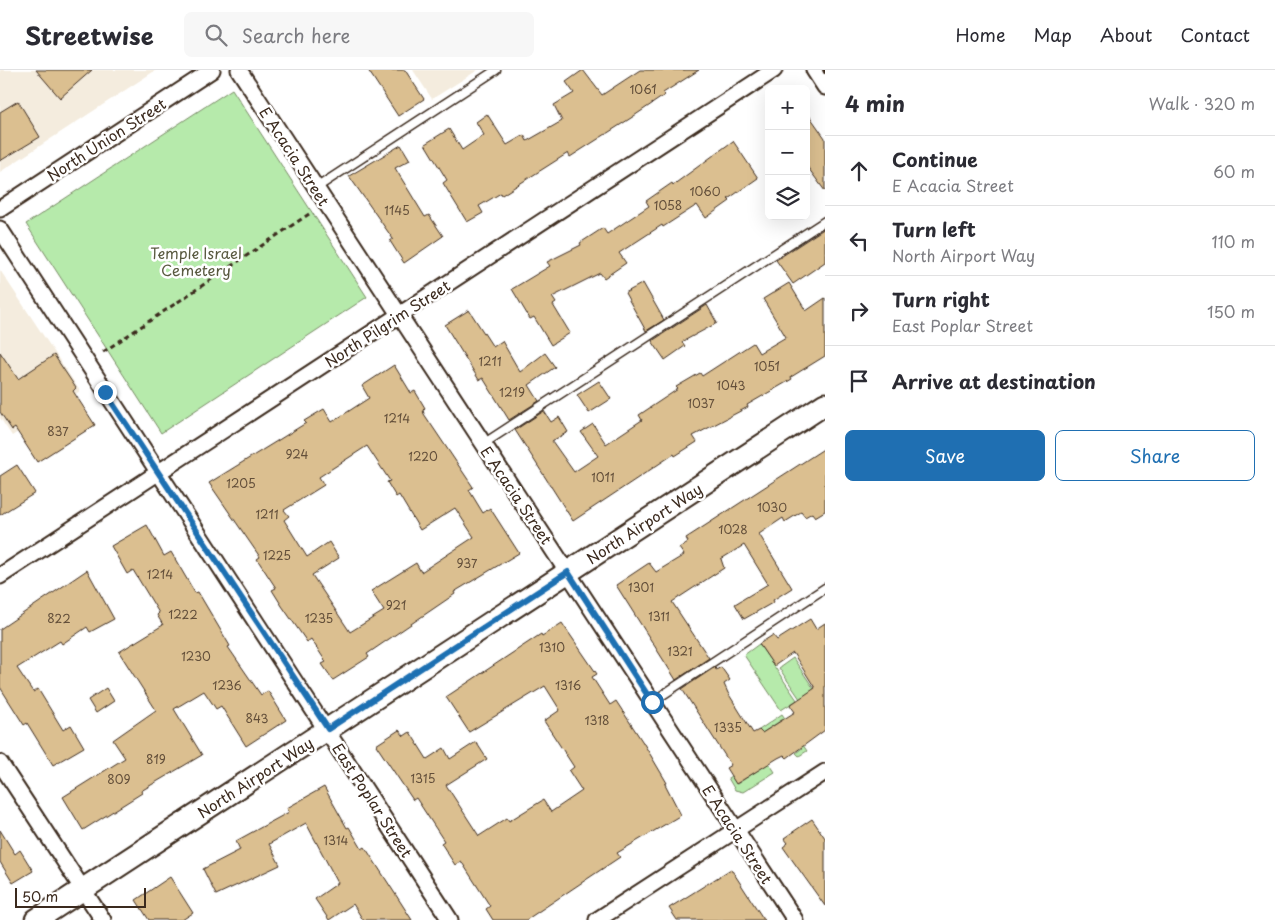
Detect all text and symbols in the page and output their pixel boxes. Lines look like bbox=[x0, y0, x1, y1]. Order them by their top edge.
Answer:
search box bbox=[184, 12, 534, 57]
text: Streetwise bbox=[25, 17, 154, 53]
icon: search bbox=[202, 21, 230, 49]
text: Search here bbox=[242, 21, 350, 49]
text: Home bbox=[955, 21, 1005, 48]
text: Map bbox=[1033, 21, 1072, 48]
text: About bbox=[1100, 21, 1152, 48]
text: Contact bbox=[1180, 21, 1250, 48]
house number: 1061 bbox=[629, 80, 657, 98]
map controls bbox=[765, 85, 810, 220]
button: + bbox=[765, 85, 810, 130]
text: 4 min bbox=[845, 87, 905, 119]
text: Walk · 320 m bbox=[1149, 91, 1255, 115]
street label: North Union Street bbox=[42, 92, 170, 186]
street label: E Acacia Street bbox=[254, 102, 336, 210]
button: − bbox=[765, 130, 810, 175]
text: Continue bbox=[892, 145, 978, 173]
icon: ahead bbox=[845, 157, 873, 185]
text: 60 m bbox=[1213, 159, 1255, 183]
text: E Acacia Street bbox=[892, 173, 1014, 197]
button: layers bbox=[765, 175, 810, 220]
house number: 1060 bbox=[689, 182, 721, 200]
house number: 1058 bbox=[654, 196, 682, 214]
house number: 1145 bbox=[384, 201, 410, 219]
text: Turn left bbox=[892, 215, 976, 243]
icon: left bbox=[845, 227, 873, 255]
text: 110 m bbox=[1212, 229, 1255, 253]
park label: Temple Israel Cemetery bbox=[150, 241, 242, 281]
text: North Airport Way bbox=[892, 243, 1035, 267]
street label: North Pilgrim Street bbox=[320, 274, 454, 372]
text: Turn right bbox=[892, 285, 990, 313]
icon: right bbox=[845, 297, 873, 325]
text: 150 m bbox=[1207, 299, 1255, 323]
text: East Poplar Street bbox=[892, 313, 1033, 337]
house number: 1211 bbox=[478, 352, 502, 370]
house number: 1051 bbox=[754, 357, 780, 375]
icon: arrive bbox=[845, 367, 873, 395]
text: Arrive at destination bbox=[892, 367, 1096, 395]
house number: 1043 bbox=[717, 376, 745, 394]
route end bbox=[94, 381, 117, 404]
house number: 1219 bbox=[499, 383, 525, 401]
house number: 1037 bbox=[687, 394, 715, 412]
house number: 1214 bbox=[384, 409, 410, 427]
house number: 837 bbox=[47, 422, 69, 440]
button: Save bbox=[845, 430, 1045, 481]
button: Share bbox=[1055, 430, 1255, 481]
street label: E Acacia Street bbox=[476, 441, 558, 549]
house number: 924 bbox=[286, 445, 308, 463]
house number: 1220 bbox=[408, 447, 438, 465]
house number: 1011 bbox=[591, 468, 615, 486]
house number: 1205 bbox=[226, 474, 256, 492]
street label: North Airport Way bbox=[581, 477, 707, 569]
house number: 1030 bbox=[757, 498, 787, 516]
house number: 1211 bbox=[255, 505, 279, 523]
house number: 1028 bbox=[718, 520, 748, 538]
house number: 1225 bbox=[263, 546, 291, 564]
house number: 937 bbox=[457, 554, 478, 572]
house number: 1214 bbox=[147, 565, 173, 583]
house number: 1301 bbox=[628, 578, 654, 596]
house number: 921 bbox=[386, 596, 406, 614]
house number: 1222 bbox=[168, 605, 198, 623]
house number: 1311 bbox=[648, 607, 670, 625]
house number: 822 bbox=[47, 609, 71, 627]
house number: 1235 bbox=[305, 609, 333, 627]
house number: 1310 bbox=[539, 638, 565, 656]
house number: 1321 bbox=[667, 642, 693, 660]
house number: 1230 bbox=[181, 647, 211, 665]
house number: 1236 bbox=[212, 676, 242, 694]
house number: 1316 bbox=[555, 676, 581, 694]
route start bbox=[641, 691, 664, 714]
house number: 843 bbox=[245, 709, 269, 727]
house number: 1318 bbox=[584, 711, 610, 729]
house number: 1335 bbox=[714, 718, 742, 736]
street label: North Airport Way bbox=[192, 731, 318, 823]
street label: East Poplar Street bbox=[327, 738, 419, 862]
house number: 819 bbox=[146, 750, 166, 768]
house number: 1315 bbox=[411, 769, 435, 787]
house number: 809 bbox=[107, 770, 131, 788]
street label: E Acacia Street bbox=[697, 780, 779, 888]
house number: 1314 bbox=[323, 831, 349, 849]
scale bar bbox=[15, 885, 146, 908]
text: 50 m bbox=[22, 886, 58, 907]

